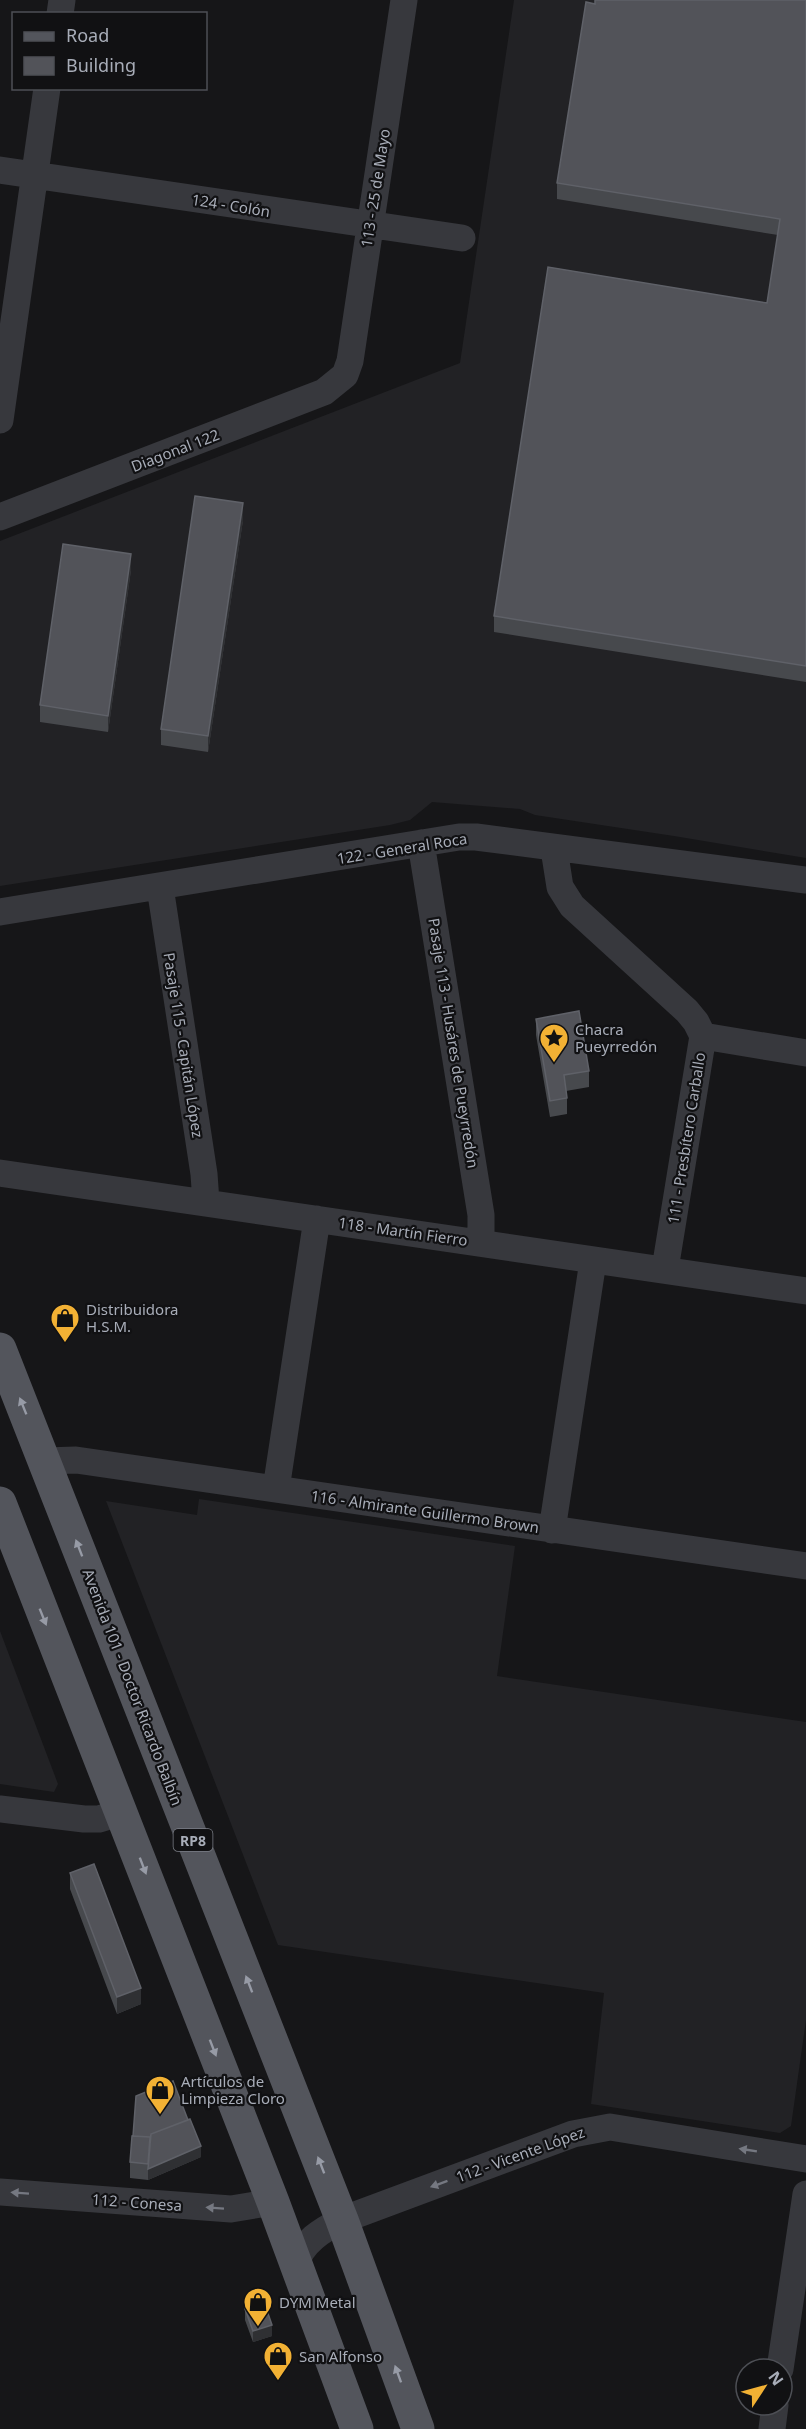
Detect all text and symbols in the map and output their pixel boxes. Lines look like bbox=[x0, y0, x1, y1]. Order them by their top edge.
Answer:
legend bbox=[12, 12, 207, 90]
text: Road bbox=[66, 23, 109, 47]
text: Building bbox=[66, 53, 136, 77]
street label: 113 - 25 de Mayo bbox=[356, 127, 394, 249]
street label: 124 - Colón bbox=[190, 189, 272, 221]
street label: Diagonal 122 bbox=[128, 424, 222, 476]
street label: 122 - General Roca bbox=[335, 828, 469, 868]
street label: Pasaje 113 - Husáres de Pueyrredón bbox=[424, 917, 484, 1169]
street label: Pasaje 115 - Capitán López bbox=[159, 951, 209, 1139]
place label: Chacra Pueyrredón bbox=[575, 1019, 657, 1056]
place icon: Chacra Pueyrredón bbox=[538, 1022, 570, 1064]
street label: 111 - Presbítero Carballo bbox=[663, 1051, 709, 1225]
street label: 118 - Martín Fierro bbox=[337, 1212, 469, 1250]
place label: Distribuidora H.S.M. bbox=[86, 1299, 178, 1336]
shop icon: Distribuidora H.S.M. bbox=[49, 1302, 81, 1344]
one-way arrow bbox=[18, 1397, 28, 1415]
street label: 116 - Almirante Guillermo Brown bbox=[310, 1485, 540, 1537]
one-way arrow bbox=[74, 1539, 83, 1557]
street label: Avenida 101 - Doctor Ricardo Balbín bbox=[79, 1566, 187, 1808]
one-way arrow bbox=[39, 1608, 49, 1626]
road number: RP8 bbox=[174, 1829, 212, 1851]
one-way arrow bbox=[138, 1858, 148, 1876]
one-way arrow bbox=[244, 1975, 254, 1993]
one-way arrow bbox=[208, 2040, 218, 2058]
place label: Artículos de Limpieza Cloro bbox=[181, 2071, 285, 2108]
shop icon: Artículos de Limpieza Cloro bbox=[144, 2074, 176, 2116]
street label: 112 - Vicente López bbox=[453, 2121, 587, 2187]
one-way arrow bbox=[739, 2145, 758, 2154]
one-way arrow bbox=[316, 2156, 326, 2174]
one-way arrow bbox=[430, 2179, 448, 2189]
one-way arrow bbox=[11, 2189, 30, 2198]
street label: 112 - Conesa bbox=[91, 2189, 183, 2215]
one-way arrow bbox=[205, 2203, 224, 2212]
shop icon: DYM Metal bbox=[242, 2286, 274, 2328]
place label: DYM Metal bbox=[279, 2292, 356, 2312]
shop icon: San Alfonso bbox=[262, 2340, 294, 2382]
place label: San Alfonso bbox=[299, 2346, 382, 2366]
north arrow bbox=[734, 2357, 794, 2417]
one-way arrow bbox=[392, 2365, 402, 2383]
text: N bbox=[763, 2366, 789, 2390]

